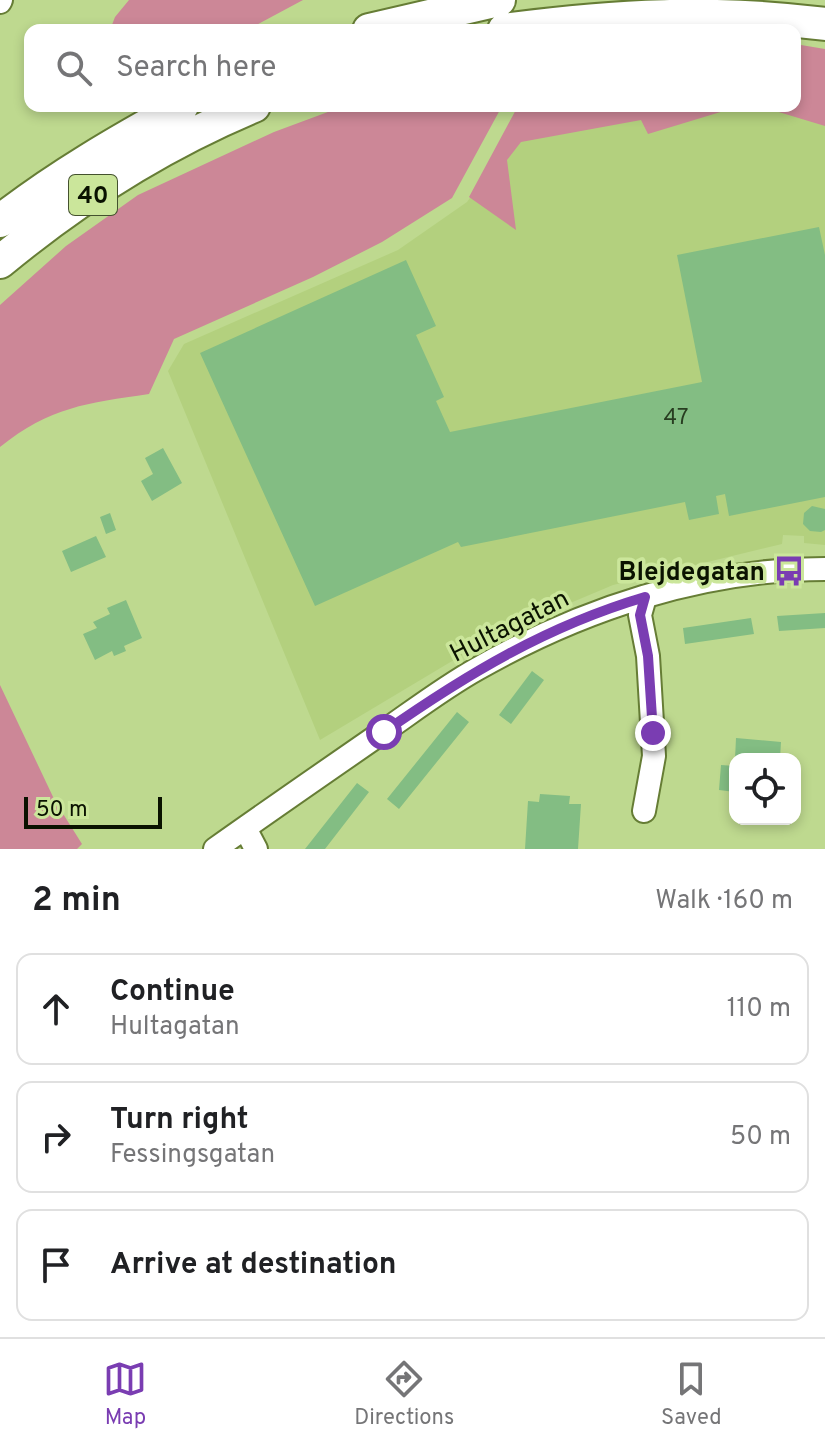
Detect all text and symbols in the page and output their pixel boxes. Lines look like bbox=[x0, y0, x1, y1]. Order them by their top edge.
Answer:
search box bbox=[24, 24, 801, 112]
icon: search bbox=[52, 46, 96, 90]
text: Search here bbox=[116, 50, 276, 87]
road number: 40 bbox=[69, 175, 117, 215]
house number: 47 bbox=[664, 405, 688, 432]
bus stop icon: Blejdegatan bbox=[772, 554, 806, 588]
place label: Blejdegatan bbox=[618, 557, 765, 590]
street label: Hultagatan bbox=[445, 583, 575, 671]
route start bbox=[366, 714, 402, 750]
route end bbox=[635, 715, 671, 751]
map controls bbox=[729, 753, 801, 825]
button: locate bbox=[729, 753, 801, 825]
scale bar bbox=[24, 793, 162, 829]
text: 50 m bbox=[36, 797, 88, 824]
text: 2 min bbox=[32, 880, 121, 923]
text: Walk · 160 m bbox=[655, 885, 793, 918]
text: Continue bbox=[110, 974, 235, 1011]
icon: ahead bbox=[34, 987, 78, 1031]
text: 110 m bbox=[727, 993, 791, 1026]
text: Hultagatan bbox=[110, 1011, 240, 1044]
text: Turn right bbox=[110, 1102, 248, 1139]
icon: right bbox=[34, 1115, 78, 1159]
text: 50 m bbox=[730, 1121, 791, 1154]
text: Fessingsgatan bbox=[110, 1139, 275, 1172]
icon: arrive bbox=[34, 1243, 78, 1287]
text: Arrive at destination bbox=[110, 1247, 396, 1284]
tab: Map bbox=[103, 1357, 147, 1432]
tab: Directions bbox=[354, 1357, 454, 1432]
tab: Saved bbox=[661, 1357, 722, 1432]

